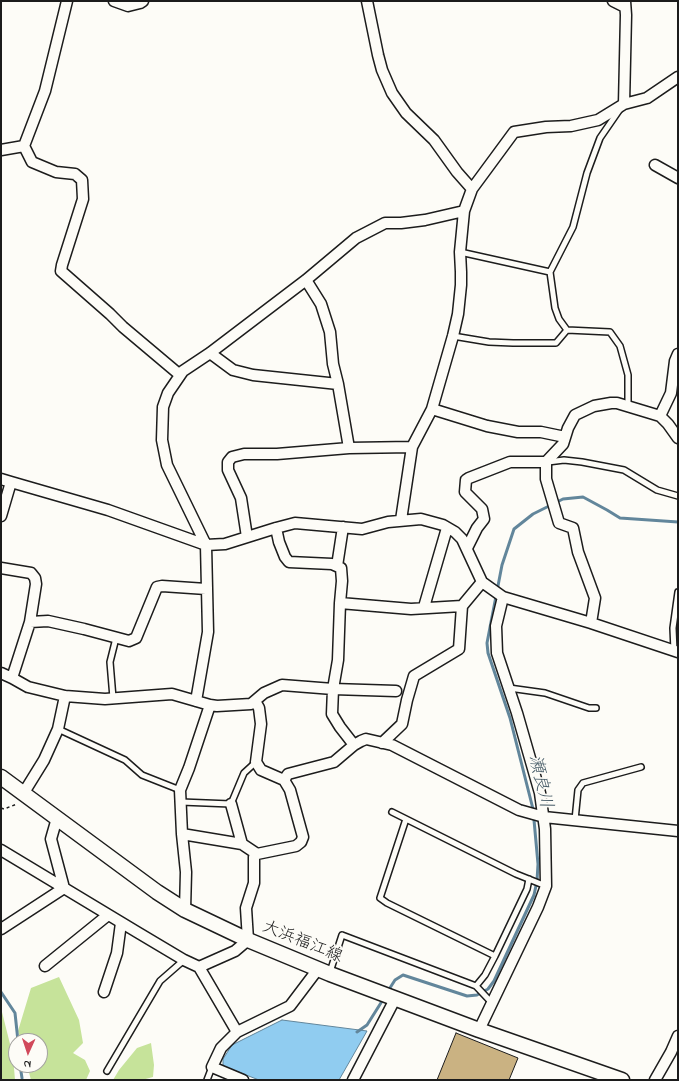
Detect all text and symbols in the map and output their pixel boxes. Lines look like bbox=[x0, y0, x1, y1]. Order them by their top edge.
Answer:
water label: 瀬良川 bbox=[522, 753, 556, 811]
street label: 大浜福江線 bbox=[259, 918, 345, 968]
north arrow bbox=[8, 1033, 48, 1073]
text: N bbox=[23, 1056, 32, 1072]

